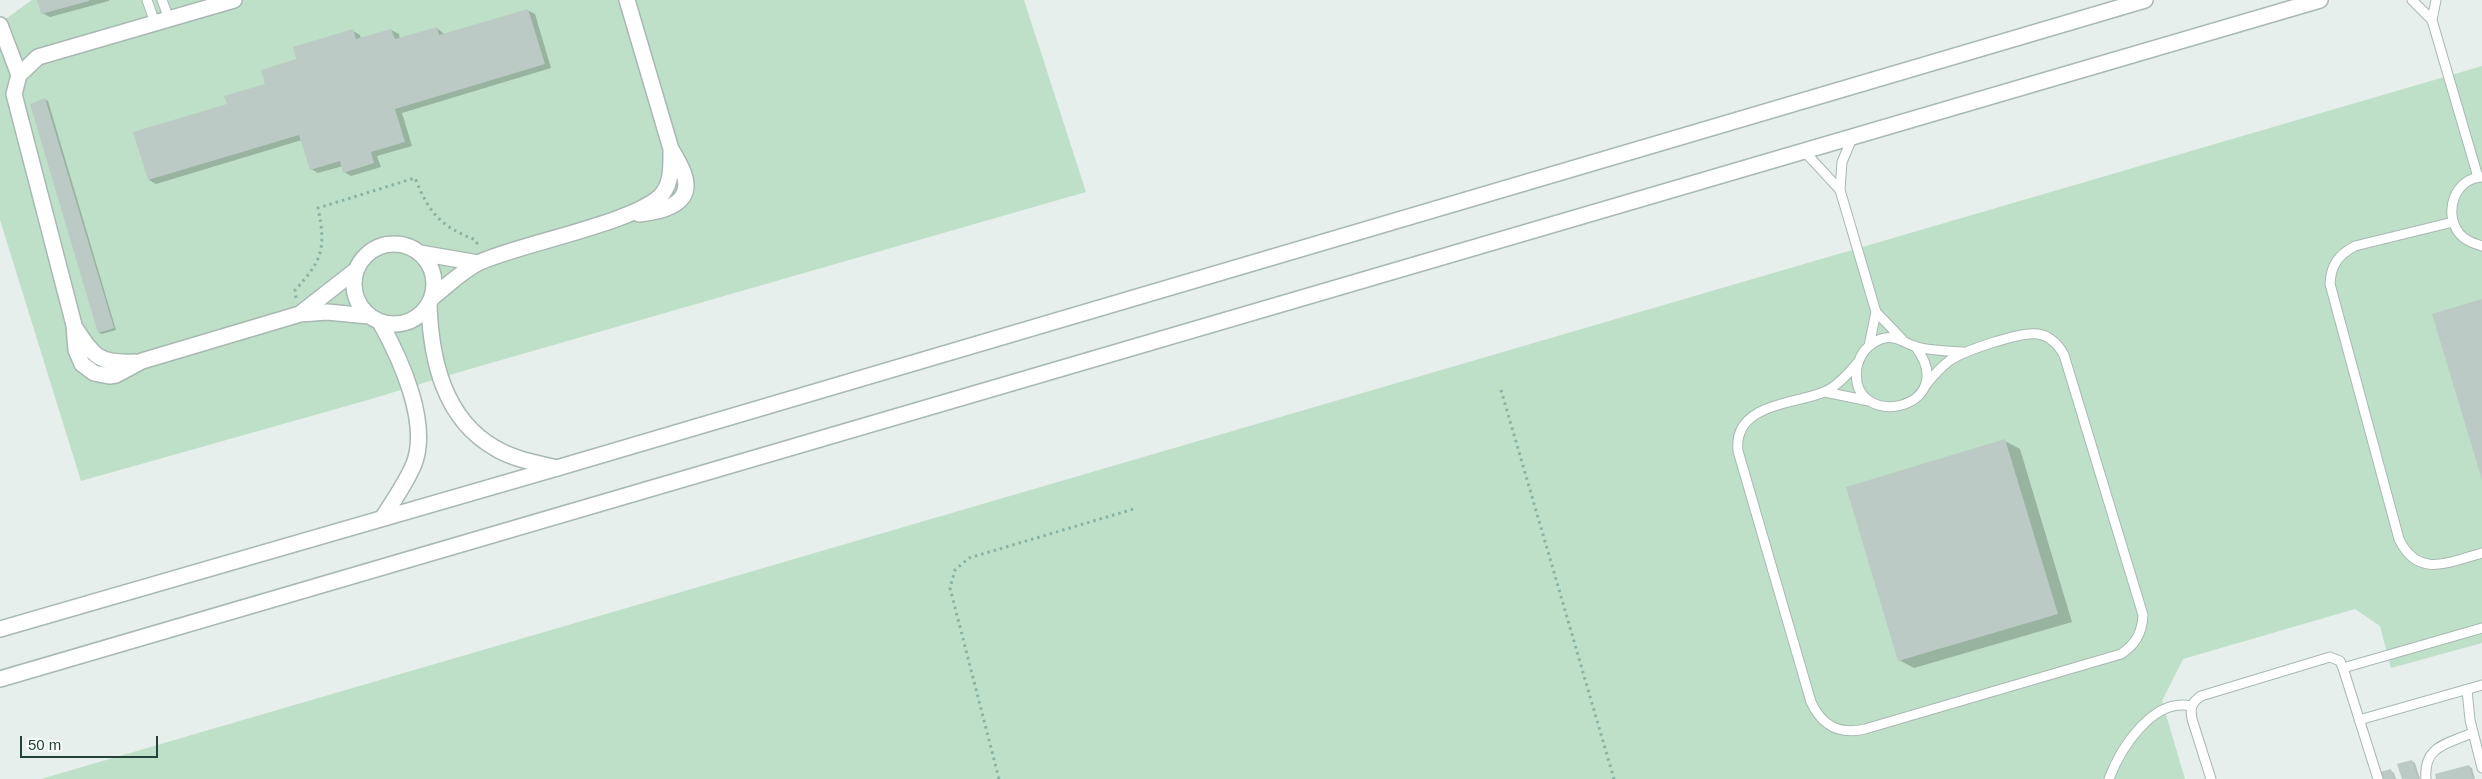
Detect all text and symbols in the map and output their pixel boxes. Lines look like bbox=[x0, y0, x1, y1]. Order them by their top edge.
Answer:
scale bar bbox=[22, 726, 160, 758]
text: 50 m bbox=[28, 736, 61, 753]

